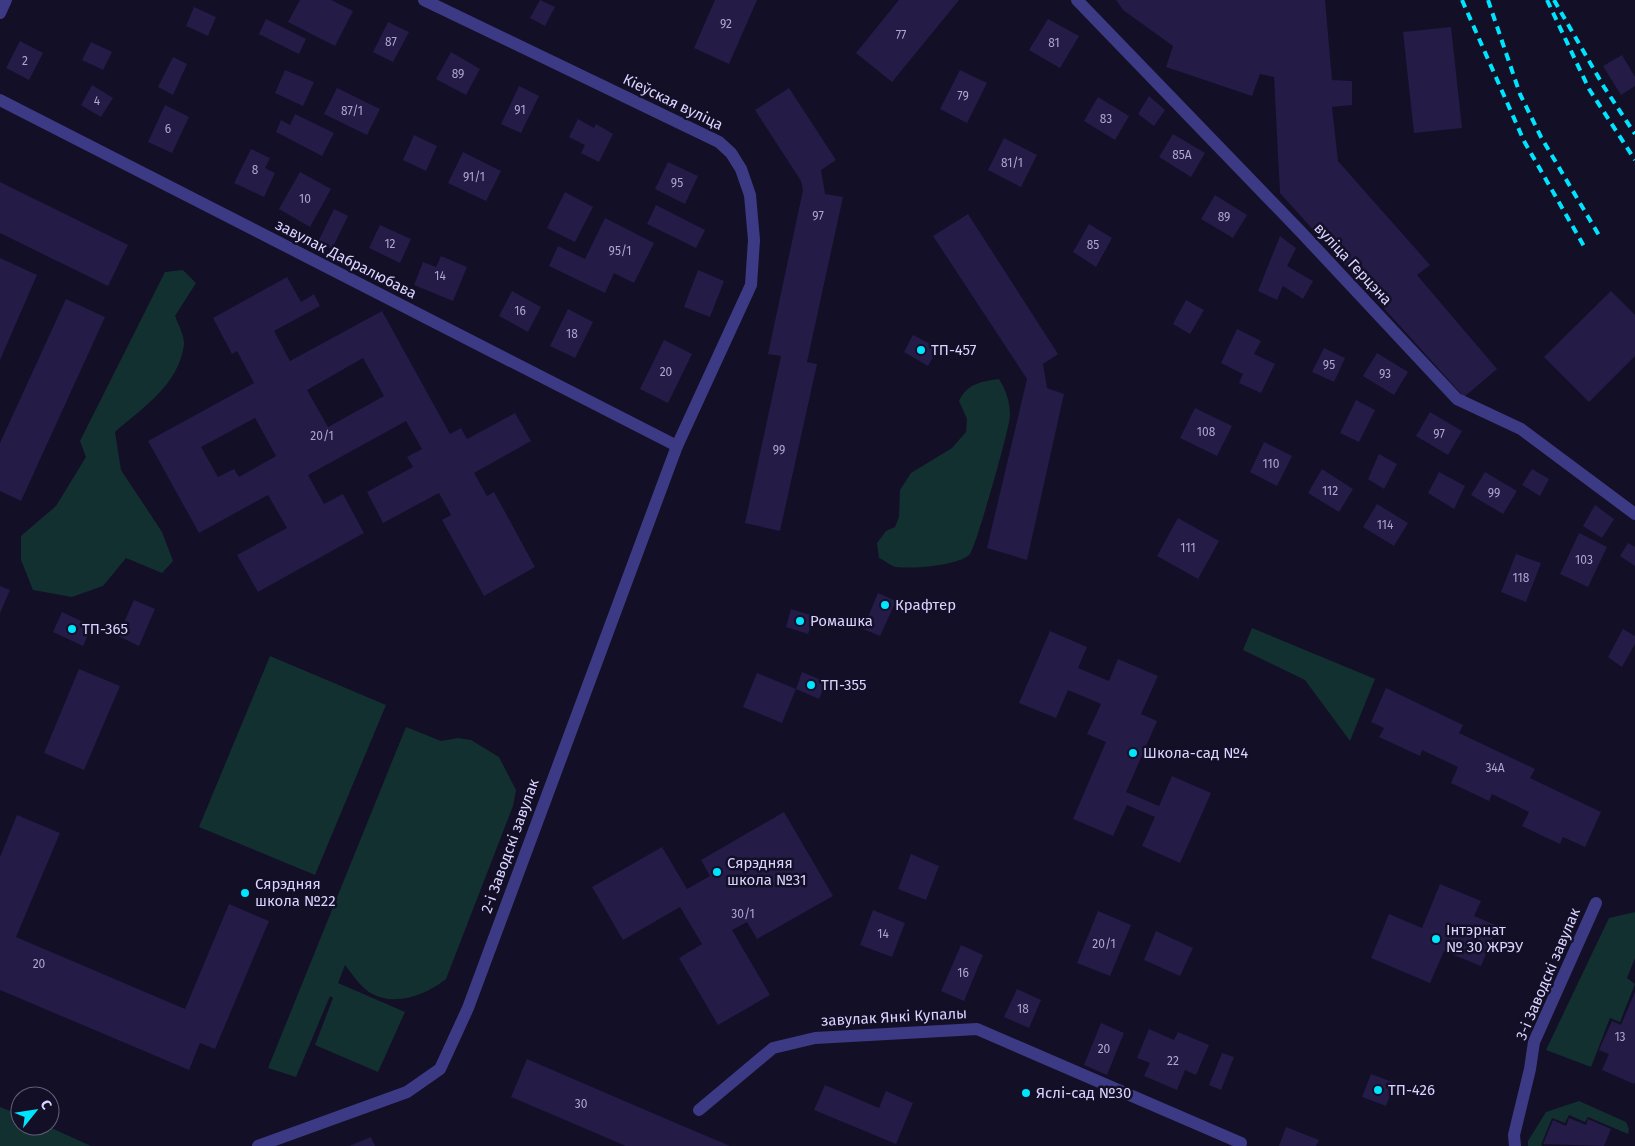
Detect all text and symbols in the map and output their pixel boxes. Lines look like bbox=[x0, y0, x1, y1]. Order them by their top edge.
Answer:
house number: 92 bbox=[720, 17, 732, 31]
house number: 77 bbox=[896, 28, 906, 42]
house number: 87 bbox=[385, 35, 397, 49]
house number: 81 bbox=[1048, 36, 1060, 50]
house number: 2 bbox=[22, 54, 28, 68]
house number: 89 bbox=[452, 67, 464, 81]
street label: Кіеўская вуліца bbox=[620, 70, 726, 134]
house number: 79 bbox=[957, 89, 969, 103]
house number: 4 bbox=[94, 94, 101, 108]
house number: 91 bbox=[514, 103, 526, 117]
house number: 87/1 bbox=[341, 104, 363, 118]
house number: 83 bbox=[1100, 112, 1112, 126]
house number: 6 bbox=[165, 122, 171, 136]
house number: 85А bbox=[1172, 148, 1192, 162]
house number: 81/1 bbox=[1001, 156, 1023, 170]
house number: 8 bbox=[252, 163, 259, 177]
house number: 91/1 bbox=[463, 170, 485, 184]
house number: 95 bbox=[671, 176, 683, 190]
house number: 10 bbox=[299, 192, 311, 206]
house number: 97 bbox=[812, 209, 824, 223]
house number: 89 bbox=[1218, 210, 1230, 224]
street label: завулак Дабралюбава bbox=[272, 216, 420, 302]
street label: вуліца Герцэна bbox=[1310, 219, 1396, 309]
house number: 12 bbox=[384, 237, 396, 251]
house number: 85 bbox=[1087, 238, 1099, 252]
house number: 95/1 bbox=[609, 244, 631, 258]
house number: 14 bbox=[434, 269, 446, 283]
house number: 16 bbox=[514, 304, 526, 318]
house number: 18 bbox=[566, 327, 578, 341]
place label: ТП-457 bbox=[931, 341, 977, 359]
marker: ТП-457 bbox=[915, 344, 927, 356]
house number: 95 bbox=[1323, 358, 1335, 372]
house number: 20 bbox=[660, 365, 673, 379]
house number: 93 bbox=[1379, 367, 1391, 381]
house number: 108 bbox=[1197, 425, 1216, 439]
house number: 97 bbox=[1433, 427, 1445, 441]
house number: 20/1 bbox=[310, 429, 334, 443]
house number: 99 bbox=[773, 443, 785, 457]
house number: 110 bbox=[1263, 457, 1280, 471]
house number: 112 bbox=[1322, 484, 1338, 498]
house number: 99 bbox=[1488, 486, 1500, 500]
house number: 114 bbox=[1377, 518, 1394, 532]
house number: 111 bbox=[1180, 541, 1196, 555]
house number: 103 bbox=[1575, 553, 1593, 567]
house number: 118 bbox=[1513, 571, 1530, 585]
place label: Крафтер bbox=[895, 596, 956, 614]
marker: Крафтер bbox=[879, 599, 891, 611]
place label: Ромашка bbox=[810, 612, 873, 630]
marker: Ромашка bbox=[794, 615, 806, 627]
place label: ТП-365 bbox=[82, 620, 128, 638]
marker: ТП-365 bbox=[66, 623, 78, 635]
place label: ТП-355 bbox=[821, 676, 866, 694]
marker: ТП-355 bbox=[805, 679, 817, 691]
place label: Школа-сад №4 bbox=[1143, 744, 1248, 762]
marker: Школа-сад №4 bbox=[1127, 747, 1139, 759]
house number: 34А bbox=[1485, 761, 1505, 775]
street label: 2-і Заводскі завулак bbox=[477, 776, 543, 916]
place label: Сярэдняя школа №31 bbox=[727, 854, 806, 889]
marker: Сярэдняя школа №31 bbox=[711, 866, 723, 878]
place label: Сярэдняя школа №22 bbox=[255, 875, 336, 910]
marker: Сярэдняя школа №22 bbox=[239, 887, 251, 899]
street label: 3-і Заводскі завулак bbox=[1512, 905, 1584, 1043]
house number: 30/1 bbox=[731, 907, 755, 921]
place label: Інтэрнат № 30 ЖРЭУ bbox=[1446, 921, 1524, 956]
house number: 14 bbox=[877, 927, 889, 941]
marker: Інтэрнат № 30 ЖРЭУ bbox=[1430, 933, 1442, 945]
house number: 20/1 bbox=[1092, 937, 1116, 951]
house number: 20 bbox=[33, 957, 46, 971]
house number: 16 bbox=[957, 966, 969, 980]
house number: 18 bbox=[1017, 1002, 1029, 1016]
street label: завулак Янкі Купалы bbox=[820, 1004, 968, 1030]
house number: 13 bbox=[1614, 1030, 1626, 1044]
house number: 20 bbox=[1098, 1042, 1111, 1056]
house number: 22 bbox=[1167, 1054, 1179, 1068]
place label: ТП-426 bbox=[1388, 1081, 1435, 1099]
place label: Яслі-сад №30 bbox=[1036, 1084, 1131, 1102]
marker: ТП-426 bbox=[1372, 1084, 1384, 1096]
north arrow bbox=[10, 1086, 60, 1136]
marker: Яслі-сад №30 bbox=[1020, 1087, 1032, 1099]
text: С bbox=[36, 1097, 55, 1112]
house number: 30 bbox=[575, 1097, 588, 1111]

